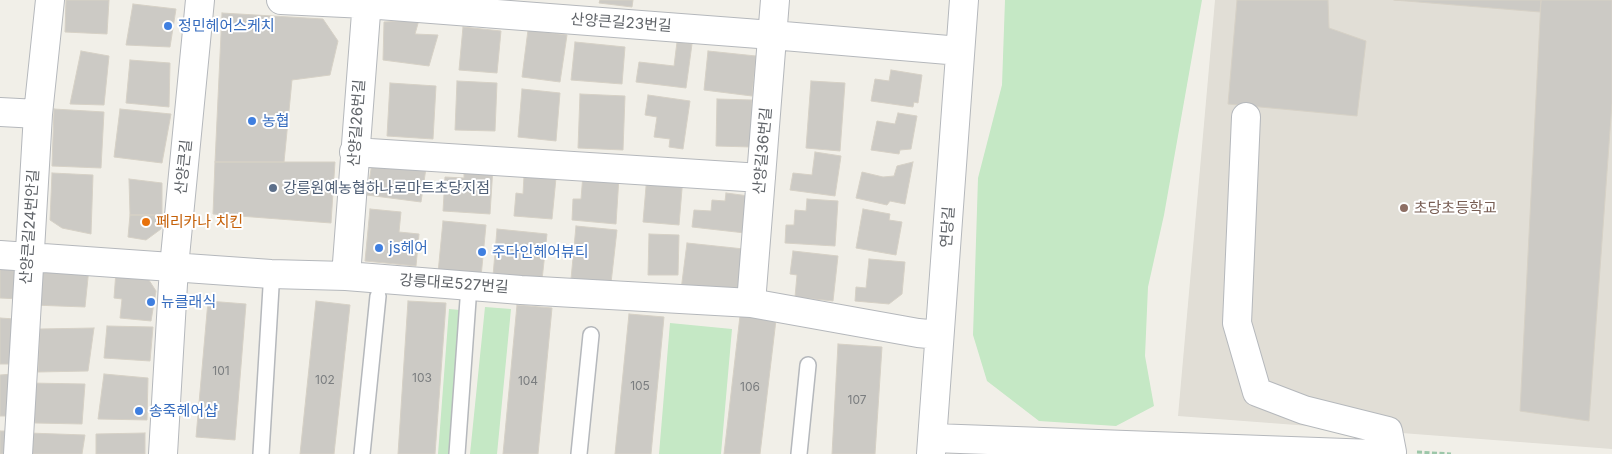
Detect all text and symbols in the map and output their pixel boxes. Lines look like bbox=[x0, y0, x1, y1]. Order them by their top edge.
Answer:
street label: 산양큰길23번길 bbox=[570, 10, 672, 36]
place label: 정민헤어스케치 bbox=[178, 17, 275, 35]
marker: 정민헤어스케치 bbox=[162, 20, 174, 32]
street label: 산양길26번길 bbox=[345, 79, 369, 167]
street label: 산양길36번길 bbox=[750, 107, 776, 195]
place label: 농협 bbox=[262, 112, 290, 130]
marker: 농협 bbox=[246, 115, 258, 127]
street label: 산양큰길 bbox=[172, 139, 196, 195]
street label: 산양큰길24번안길 bbox=[17, 169, 43, 285]
place label: 강릉원예농협하나로마트초당지점 bbox=[283, 179, 490, 197]
marker: 강릉원예농협하나로마트초당지점 bbox=[267, 182, 279, 194]
place label: 초당초등학교 bbox=[1414, 199, 1497, 217]
marker: 초당초등학교 bbox=[1398, 202, 1410, 214]
street label: 연당길 bbox=[938, 206, 958, 248]
place label: 페리카나 치킨 bbox=[156, 213, 243, 231]
marker: 페리카나 치킨 bbox=[140, 216, 152, 228]
place label: js헤어 bbox=[389, 239, 428, 257]
marker: js헤어 bbox=[373, 242, 385, 254]
place label: 주다인헤어뷰티 bbox=[492, 243, 589, 261]
marker: 주다인헤어뷰티 bbox=[476, 246, 488, 258]
street label: 강릉대로527번길 bbox=[399, 271, 509, 297]
place label: 뉴클래식 bbox=[161, 293, 216, 311]
marker: 뉴클래식 bbox=[145, 296, 157, 308]
house number: 101 bbox=[212, 364, 230, 378]
house number: 103 bbox=[412, 371, 432, 385]
house number: 102 bbox=[315, 373, 335, 387]
house number: 104 bbox=[518, 374, 538, 388]
house number: 105 bbox=[630, 379, 650, 393]
house number: 106 bbox=[740, 380, 760, 394]
house number: 107 bbox=[847, 393, 867, 407]
place label: 송죽헤어샵 bbox=[149, 402, 218, 420]
marker: 송죽헤어샵 bbox=[133, 405, 145, 417]

